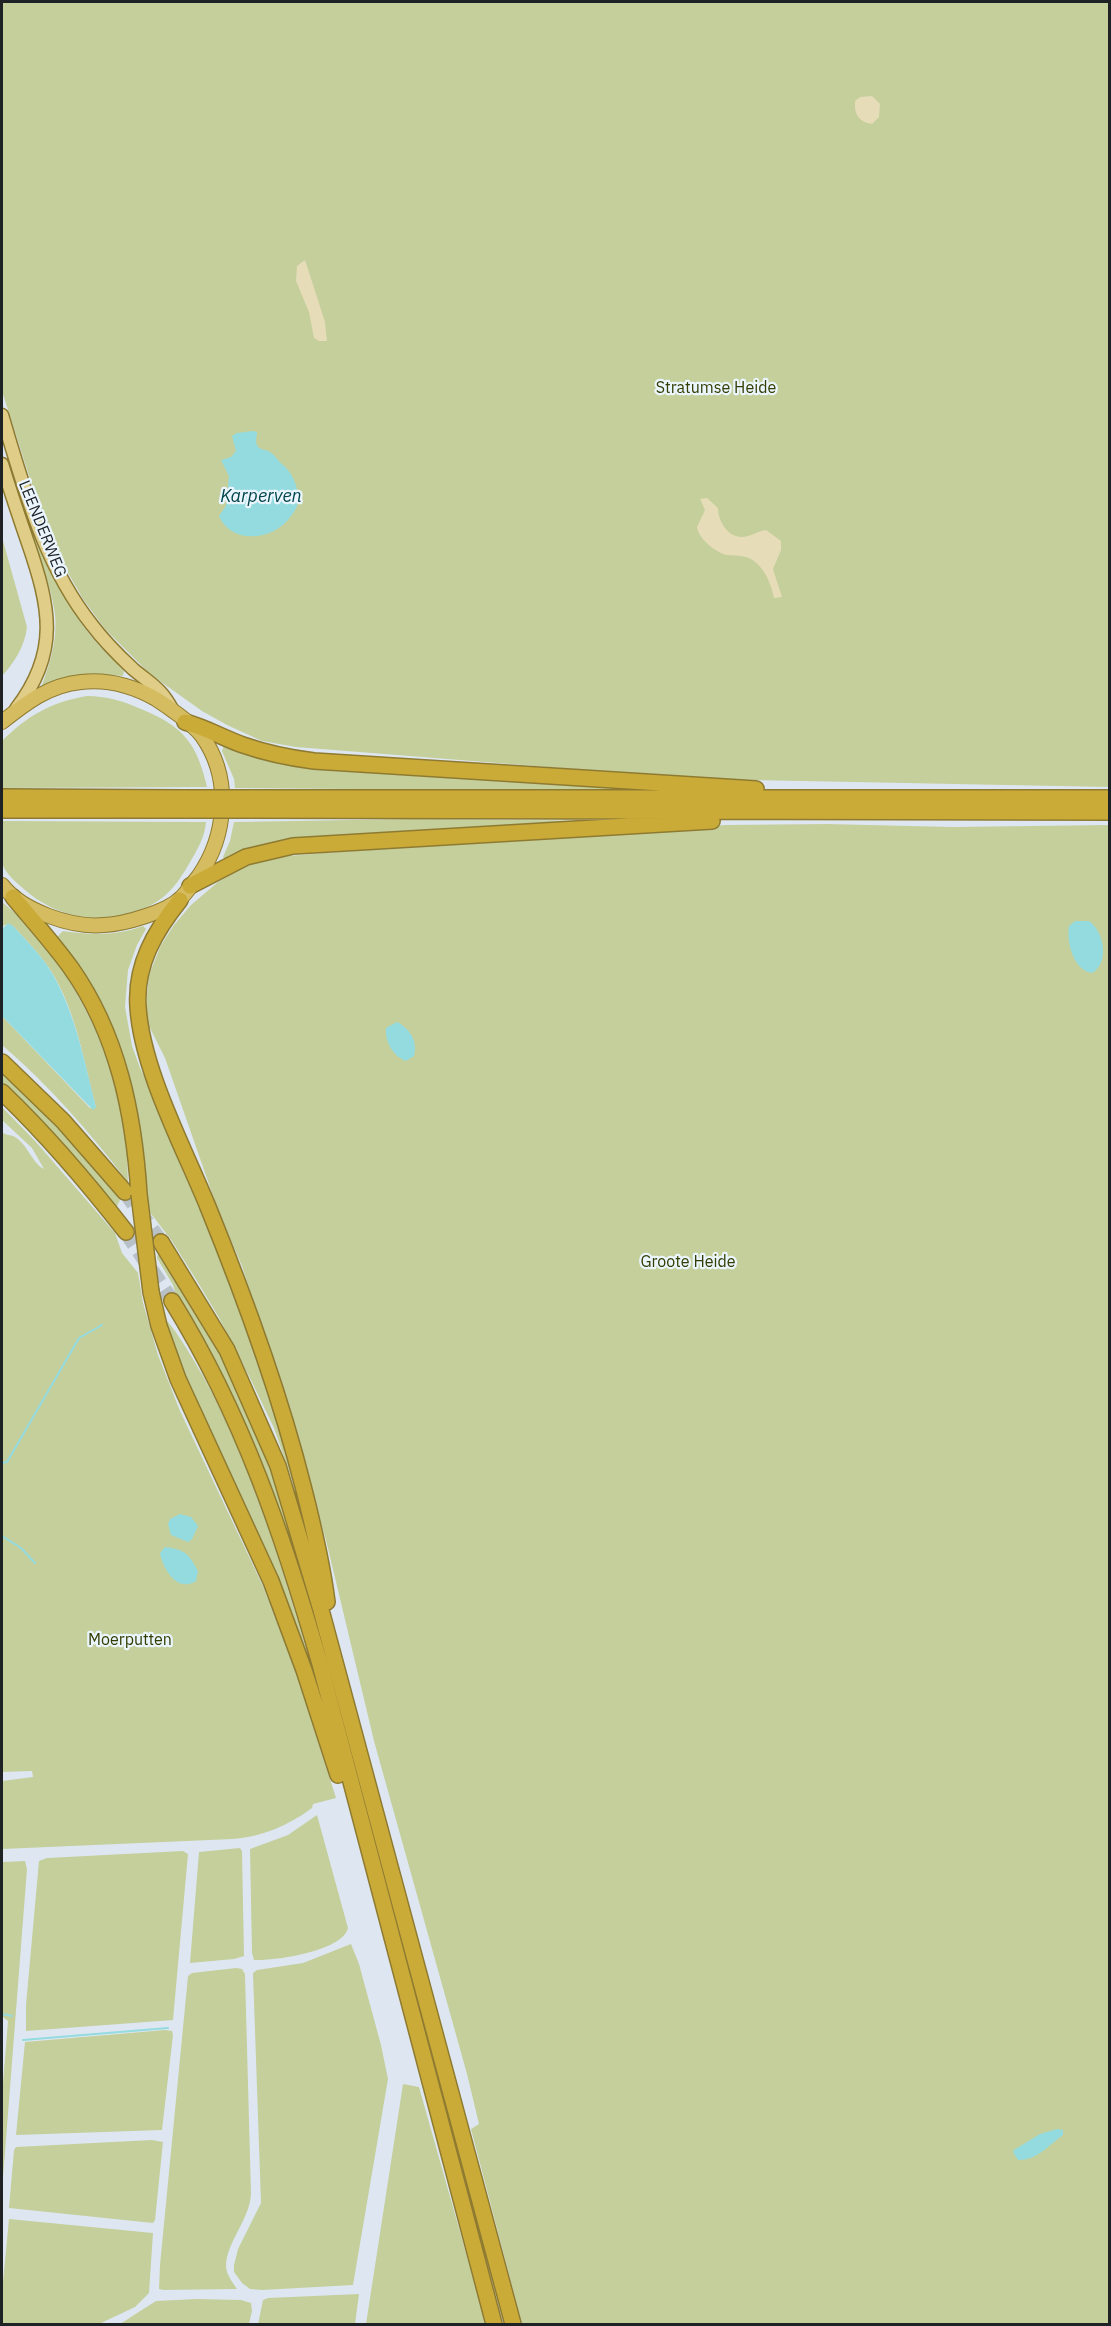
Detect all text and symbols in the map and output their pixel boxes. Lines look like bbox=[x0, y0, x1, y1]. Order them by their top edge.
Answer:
park label: Stratumse Heide bbox=[656, 378, 776, 398]
street label: LEENDERWEG bbox=[14, 478, 70, 580]
water label: Karperven bbox=[220, 486, 302, 508]
park label: Groote Heide bbox=[640, 1252, 736, 1272]
park label: Moerputten bbox=[88, 1630, 172, 1650]

